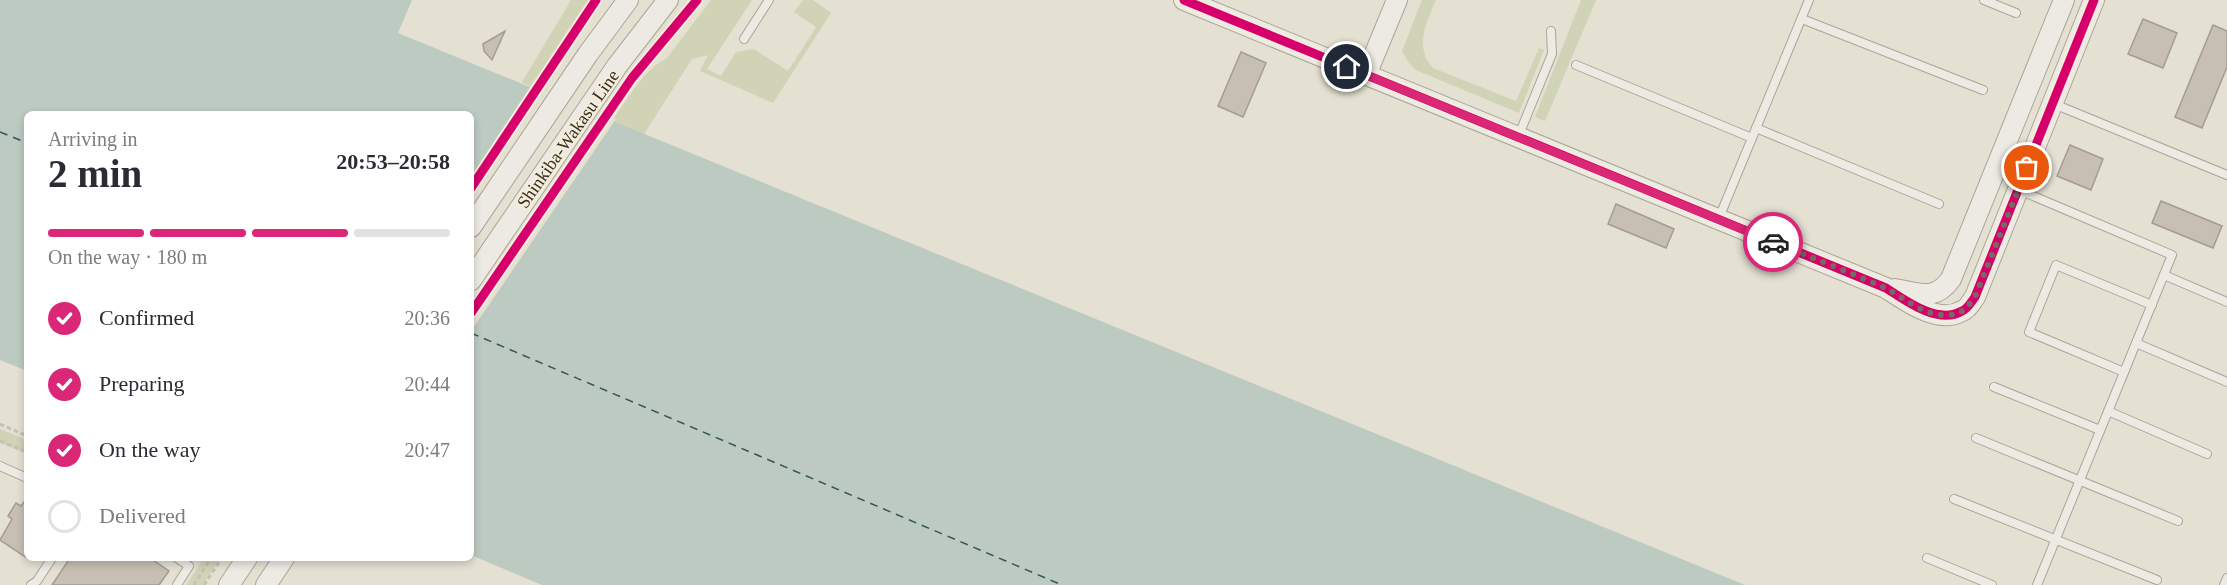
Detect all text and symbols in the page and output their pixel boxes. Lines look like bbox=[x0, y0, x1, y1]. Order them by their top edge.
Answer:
pin bbox=[1321, 41, 1372, 92]
icon: home bbox=[1330, 50, 1363, 83]
street label: Shinkiba-Wakasu Line bbox=[513, 66, 623, 212]
text: Arriving in bbox=[48, 128, 137, 150]
pin bbox=[2001, 142, 2052, 193]
text: 20:53–20:58 bbox=[336, 149, 450, 174]
icon: bag bbox=[2010, 151, 2043, 184]
text: 2 min bbox=[48, 152, 142, 195]
courier bbox=[1743, 212, 1803, 272]
icon: car bbox=[1757, 226, 1790, 259]
text: On the way · 180 m bbox=[48, 246, 207, 268]
icon: check bbox=[48, 302, 81, 335]
text: Confirmed bbox=[99, 305, 194, 330]
text: 20:36 bbox=[404, 307, 450, 329]
icon: check bbox=[48, 368, 81, 401]
text: Preparing bbox=[99, 371, 185, 396]
text: 20:44 bbox=[404, 373, 450, 395]
icon: check bbox=[48, 434, 81, 467]
text: On the way bbox=[99, 437, 200, 462]
text: 20:47 bbox=[404, 439, 450, 461]
text: Delivered bbox=[99, 503, 186, 528]

